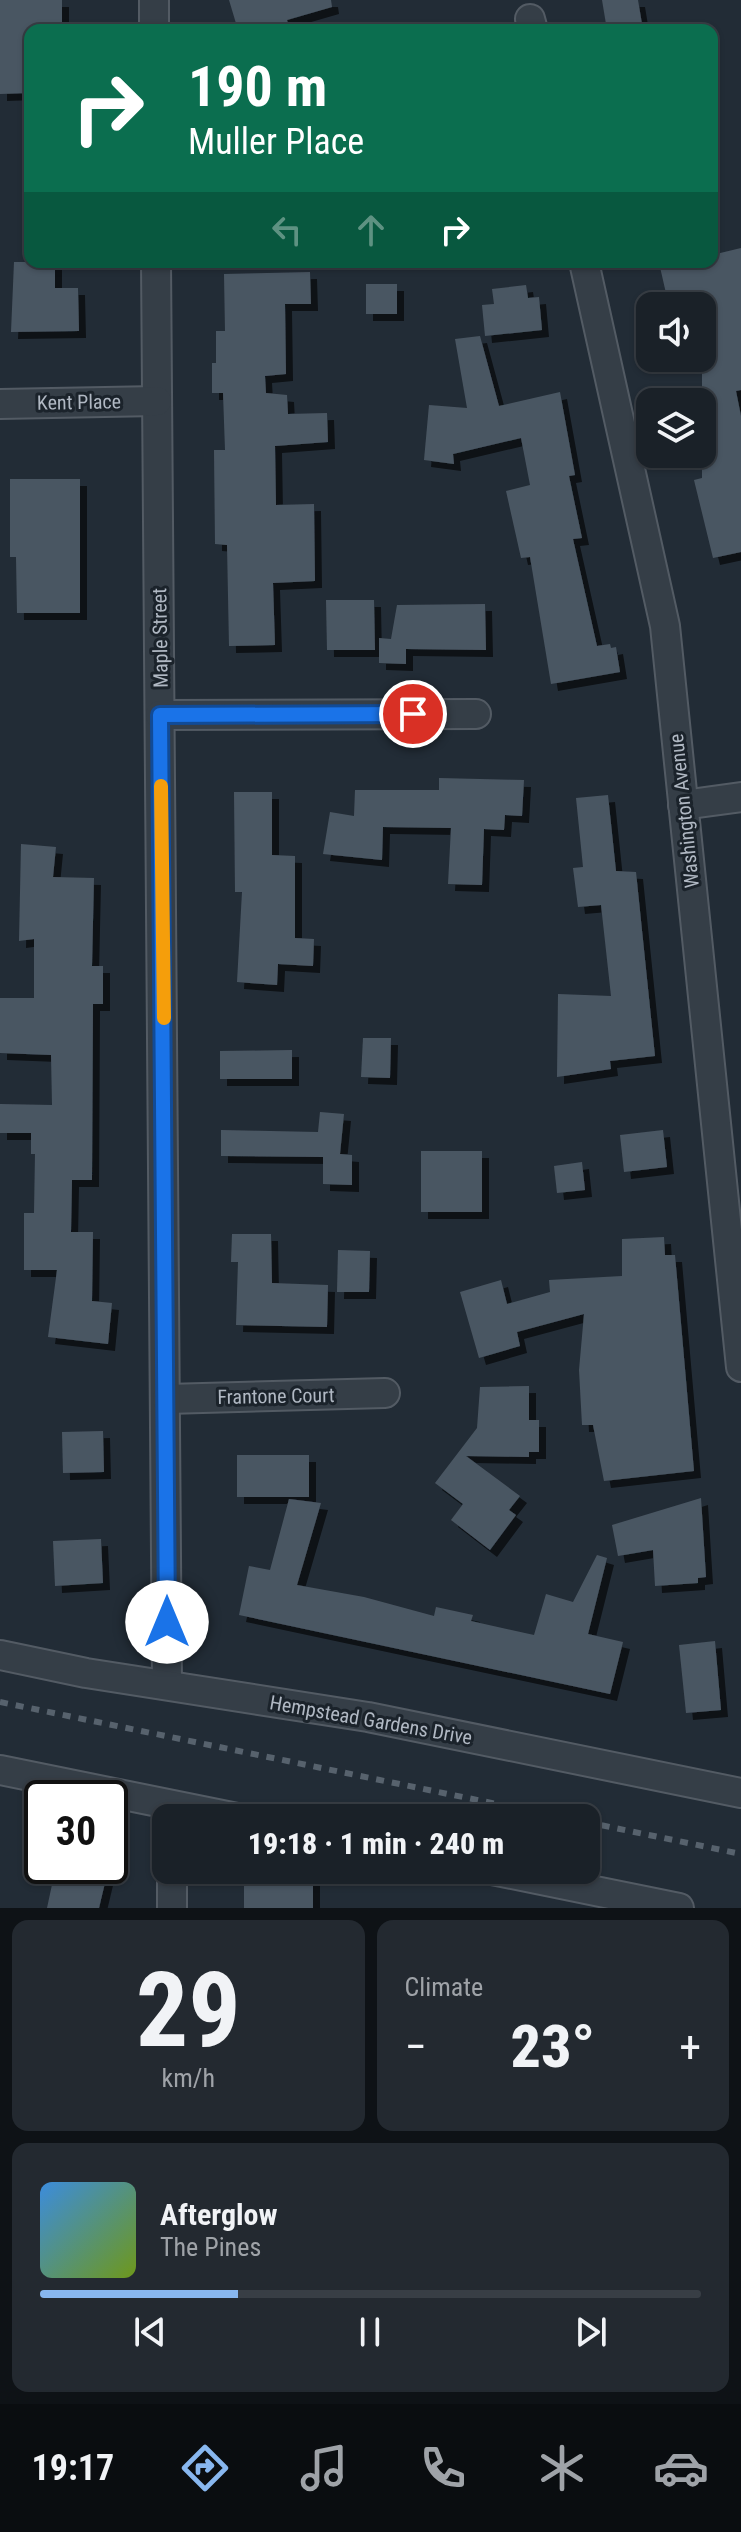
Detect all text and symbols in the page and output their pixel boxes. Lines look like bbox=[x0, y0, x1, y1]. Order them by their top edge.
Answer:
text: 190 m bbox=[188, 54, 327, 120]
icon: right bbox=[56, 56, 160, 160]
text: Muller Place bbox=[188, 121, 364, 163]
icon: left bbox=[265, 208, 309, 252]
icon: ahead bbox=[349, 208, 393, 252]
icon: right bbox=[433, 208, 477, 252]
map controls bbox=[636, 292, 716, 468]
button: sound bbox=[636, 292, 716, 372]
button: layers bbox=[636, 388, 716, 468]
street label: Kent Place bbox=[37, 389, 121, 415]
street label: Maple Street bbox=[147, 588, 173, 688]
pin bbox=[379, 680, 447, 748]
icon: arrive bbox=[391, 692, 435, 736]
street label: Washington Avenue bbox=[664, 733, 704, 889]
street label: Frantone Court bbox=[217, 1383, 335, 1409]
position arrow bbox=[125, 1580, 209, 1664]
street label: Hempstead Gardens Drive bbox=[268, 1690, 474, 1750]
speed limit sign: 30 bbox=[24, 1780, 128, 1884]
text: 19:18 · 1 min · 240 m bbox=[248, 1826, 504, 1861]
text: 29 bbox=[136, 1950, 241, 2071]
text: Climate bbox=[405, 1972, 483, 2002]
text: 23° bbox=[511, 2011, 595, 2082]
text: − bbox=[405, 2021, 427, 2073]
text: + bbox=[679, 2021, 701, 2073]
text: km/h bbox=[162, 2063, 215, 2093]
text: Afterglow bbox=[160, 2197, 278, 2232]
text: The Pines bbox=[160, 2232, 261, 2262]
icon: previous bbox=[128, 2310, 172, 2354]
icon: pause bbox=[348, 2310, 392, 2354]
icon: next bbox=[569, 2310, 613, 2354]
icon: directions bbox=[177, 2440, 233, 2496]
icon: music bbox=[296, 2440, 352, 2496]
icon: phone bbox=[415, 2440, 471, 2496]
icon: climate bbox=[534, 2440, 590, 2496]
icon: car bbox=[653, 2440, 709, 2496]
text: 19:17 bbox=[32, 2447, 114, 2489]

